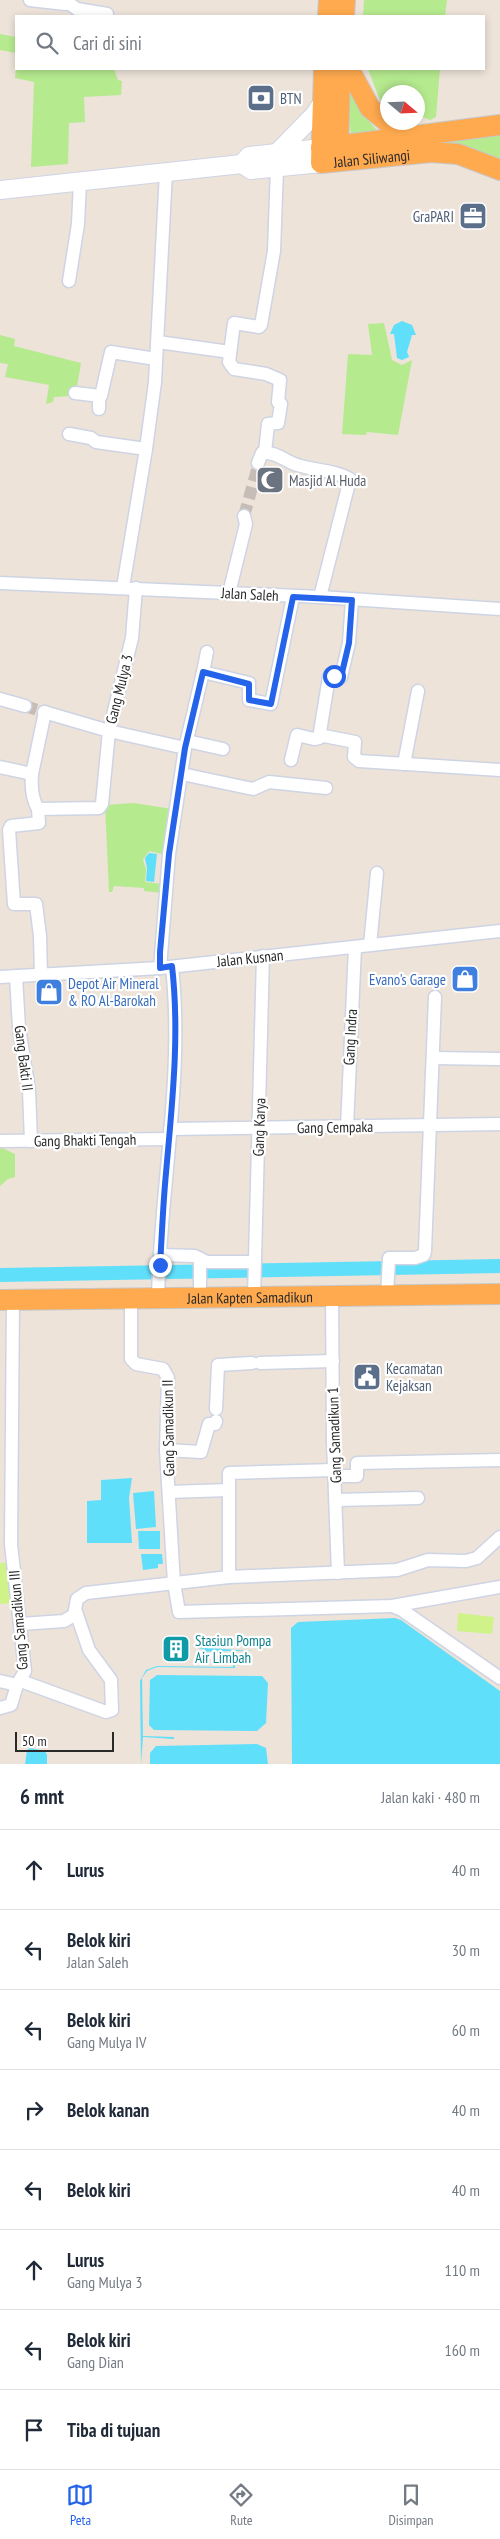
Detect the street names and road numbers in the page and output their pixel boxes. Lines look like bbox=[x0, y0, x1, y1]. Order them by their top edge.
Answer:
street label: Jalan Siliwangi bbox=[332, 145, 411, 171]
street label: Jalan Saleh bbox=[220, 583, 279, 605]
street label: Gang Mulya 3 bbox=[101, 652, 137, 726]
street label: Jalan Kusnan bbox=[215, 945, 284, 971]
street label: Gang Indra bbox=[339, 1008, 361, 1066]
street label: Gang Bakti II bbox=[11, 1024, 37, 1092]
street label: Gang Karya bbox=[248, 1097, 270, 1157]
street label: Gang Cempaka bbox=[297, 1117, 373, 1137]
street label: Gang Bhakti Tengah bbox=[34, 1130, 136, 1150]
street label: Jalan Kapten Samadikun bbox=[186, 1287, 313, 1307]
street label: Gang Samadikun II bbox=[158, 1380, 178, 1476]
street label: Gang Samadikun 1 bbox=[323, 1386, 345, 1484]
street label: Gang Samadikun III bbox=[4, 1569, 32, 1671]

